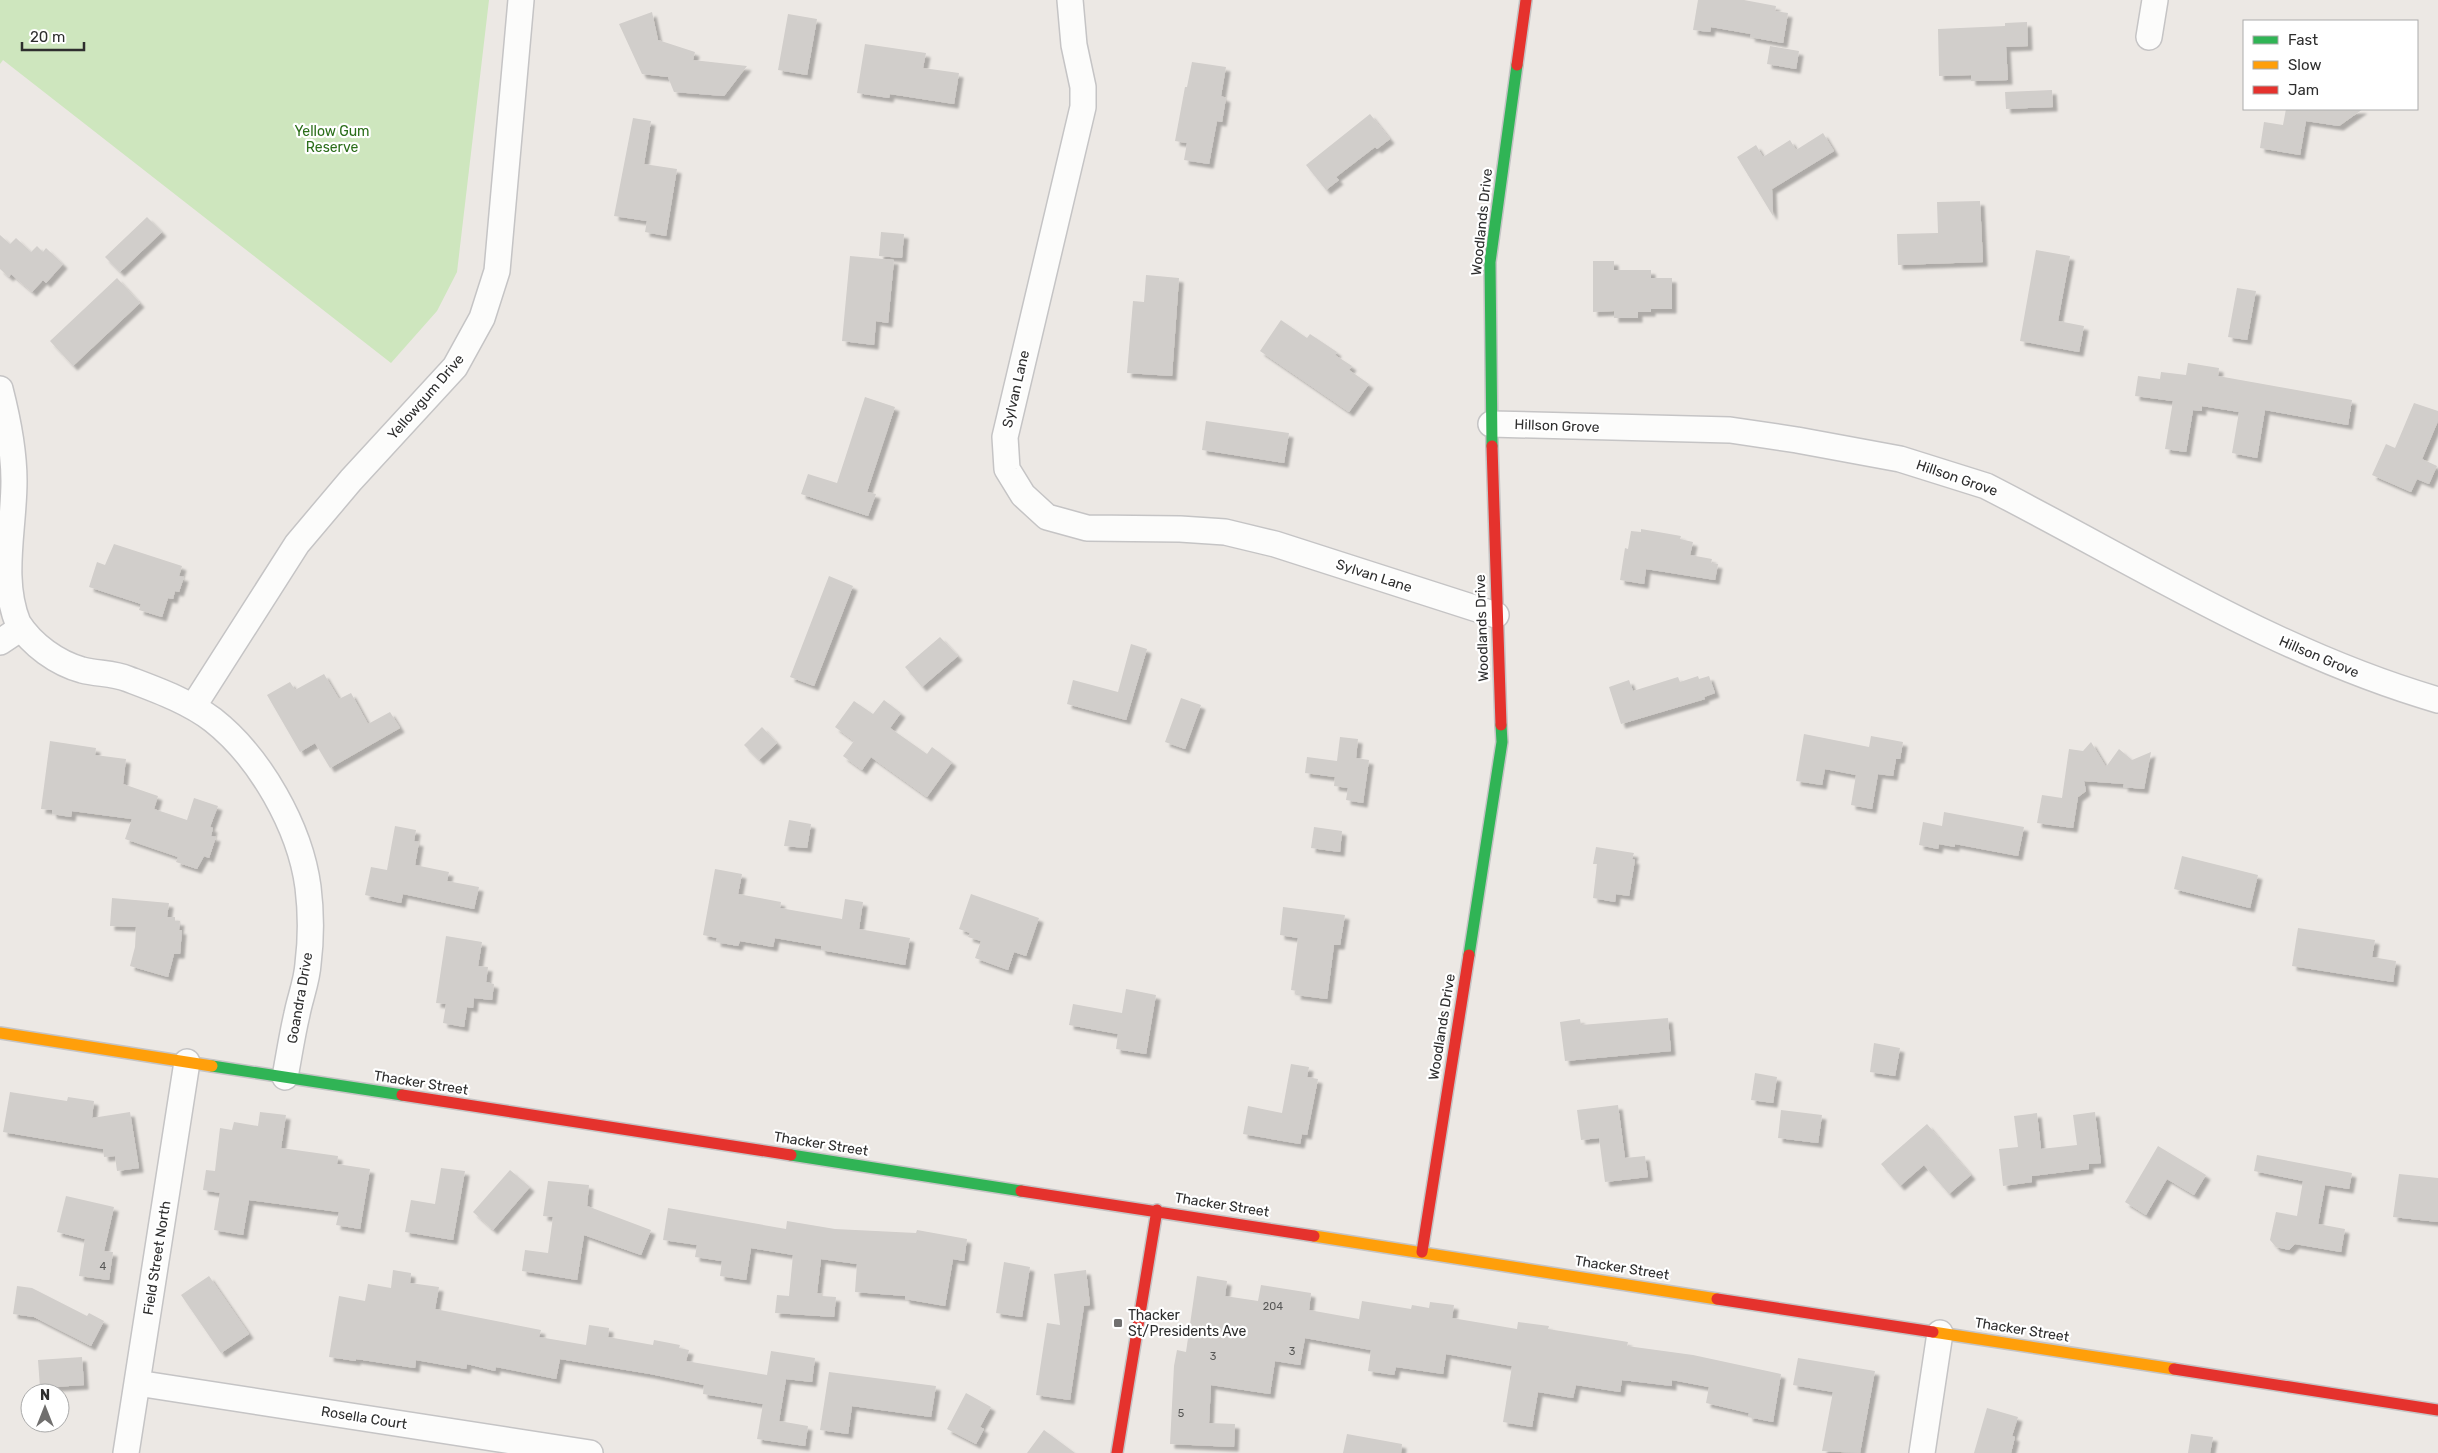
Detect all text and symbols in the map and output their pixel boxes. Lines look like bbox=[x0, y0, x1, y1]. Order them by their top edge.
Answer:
scale bar bbox=[22, 20, 85, 52]
legend bbox=[2243, 20, 2418, 110]
text: 20 m bbox=[30, 28, 65, 46]
text: Fast bbox=[2288, 31, 2318, 49]
text: Slow bbox=[2288, 56, 2321, 74]
text: Jam bbox=[2288, 81, 2319, 99]
park label: Yellow Gum Reserve bbox=[294, 123, 370, 156]
street label: Woodlands Drive bbox=[1468, 167, 1496, 276]
street label: Sylvan Lane bbox=[999, 349, 1033, 429]
street label: Yellowgum Drive bbox=[384, 351, 468, 443]
street label: Hillson Grove bbox=[1514, 416, 1600, 436]
street label: Hillson Grove bbox=[1914, 456, 2000, 500]
street label: Sylvan Lane bbox=[1334, 556, 1414, 596]
street label: Woodlands Drive bbox=[1472, 574, 1492, 682]
street label: Hillson Grove bbox=[2277, 633, 2362, 682]
street label: Goandra Drive bbox=[284, 951, 316, 1045]
street label: Woodlands Drive bbox=[1425, 972, 1459, 1081]
street label: Thacker Street bbox=[373, 1067, 470, 1099]
street label: Thacker Street bbox=[773, 1128, 870, 1160]
street label: Thacker Street bbox=[1174, 1189, 1271, 1221]
street label: Field Street North bbox=[140, 1200, 174, 1316]
street label: Thacker Street bbox=[1574, 1252, 1671, 1284]
house number: 4 bbox=[100, 1260, 107, 1273]
house number: 204 bbox=[1263, 1300, 1283, 1313]
place label: Thacker St/Presidents Ave bbox=[1128, 1307, 1247, 1340]
street label: Thacker Street bbox=[1974, 1314, 2071, 1346]
marker: Thacker St/Presidents Ave bbox=[1112, 1317, 1124, 1329]
house number: 3 bbox=[1289, 1345, 1296, 1358]
house number: 3 bbox=[1210, 1350, 1217, 1363]
north arrow bbox=[20, 1383, 70, 1433]
text: N bbox=[40, 1387, 50, 1404]
street label: Rosella Court bbox=[320, 1403, 409, 1433]
house number: 5 bbox=[1178, 1407, 1185, 1420]

